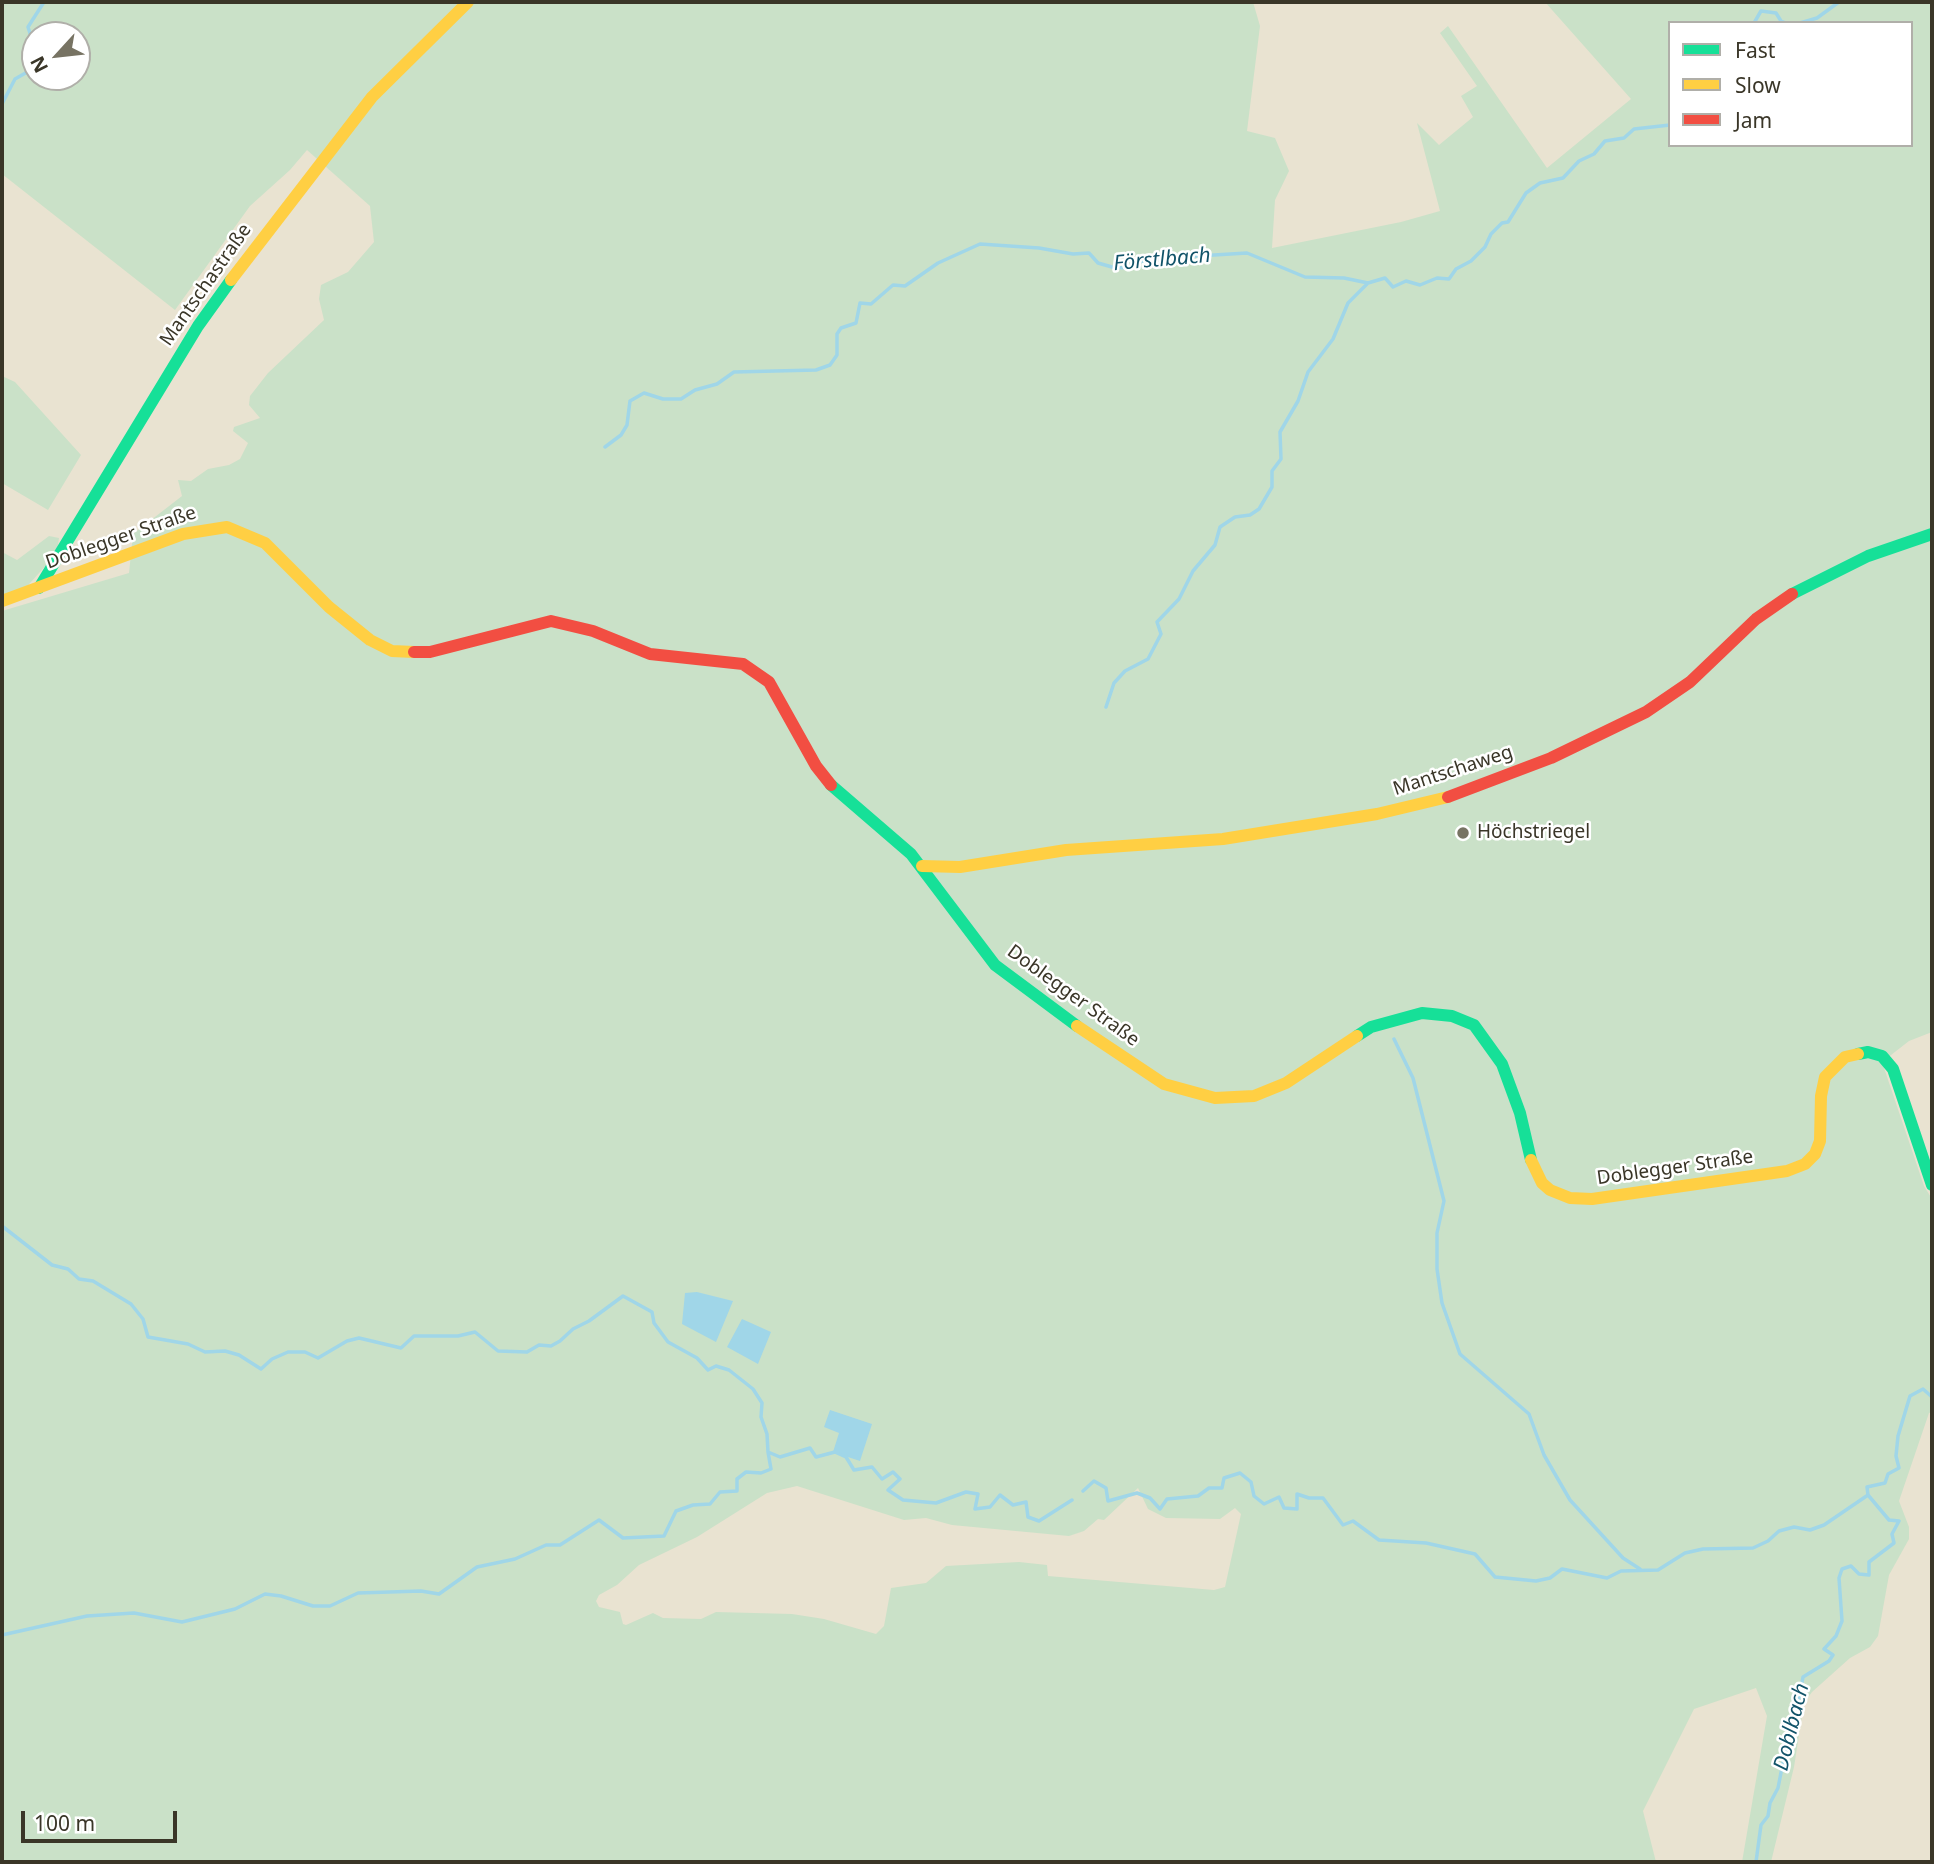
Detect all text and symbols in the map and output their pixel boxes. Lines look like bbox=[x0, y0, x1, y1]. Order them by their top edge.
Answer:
north arrow bbox=[21, 21, 91, 91]
legend bbox=[1668, 21, 1913, 147]
text: Fast bbox=[1735, 36, 1775, 64]
text: N bbox=[24, 52, 54, 77]
text: Slow bbox=[1735, 71, 1781, 99]
text: Jam bbox=[1735, 106, 1772, 134]
street label: Mantschastraße bbox=[155, 220, 257, 350]
water label: Förstlbach bbox=[1112, 243, 1212, 277]
street label: Doblegger Straße bbox=[43, 502, 199, 574]
street label: Mantschaweg bbox=[1390, 741, 1516, 801]
place label: Höchstriegel bbox=[1477, 822, 1590, 844]
marker: Höchstriegel bbox=[1455, 825, 1471, 841]
street label: Doblegger Straße bbox=[1003, 940, 1143, 1052]
street label: Doblegger Straße bbox=[1595, 1146, 1755, 1190]
water label: Doblbach bbox=[1769, 1681, 1815, 1773]
scale bar bbox=[24, 1798, 180, 1842]
text: 100 m bbox=[34, 1809, 95, 1837]

